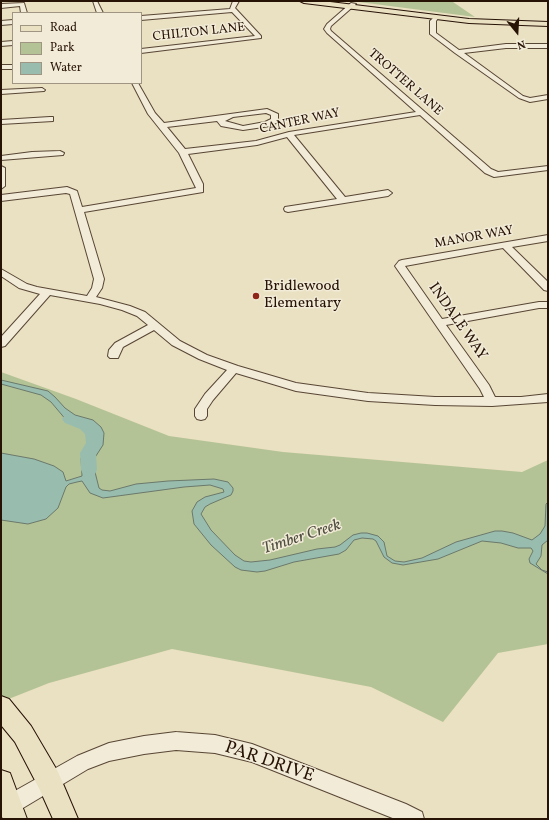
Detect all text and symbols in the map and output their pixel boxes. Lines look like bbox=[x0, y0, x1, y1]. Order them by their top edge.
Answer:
legend bbox=[12, 12, 142, 84]
north arrow bbox=[497, 12, 537, 52]
text: Road bbox=[50, 20, 77, 36]
street label: CHILTON LANE bbox=[152, 20, 246, 46]
text: N bbox=[515, 36, 527, 52]
text: Park bbox=[50, 40, 75, 56]
street label: TROTTER LANE bbox=[365, 46, 445, 120]
text: Water bbox=[50, 60, 82, 76]
street label: CANTER WAY bbox=[258, 106, 342, 138]
street label: MANOR WAY bbox=[433, 223, 515, 253]
place label: Bridlewood Elementary bbox=[264, 278, 341, 313]
street label: INDALE WAY bbox=[424, 280, 490, 364]
marker: Bridlewood Elementary bbox=[251, 291, 261, 301]
water label: Timber Creek bbox=[260, 516, 344, 560]
street label: PAR DRIVE bbox=[221, 738, 317, 788]

